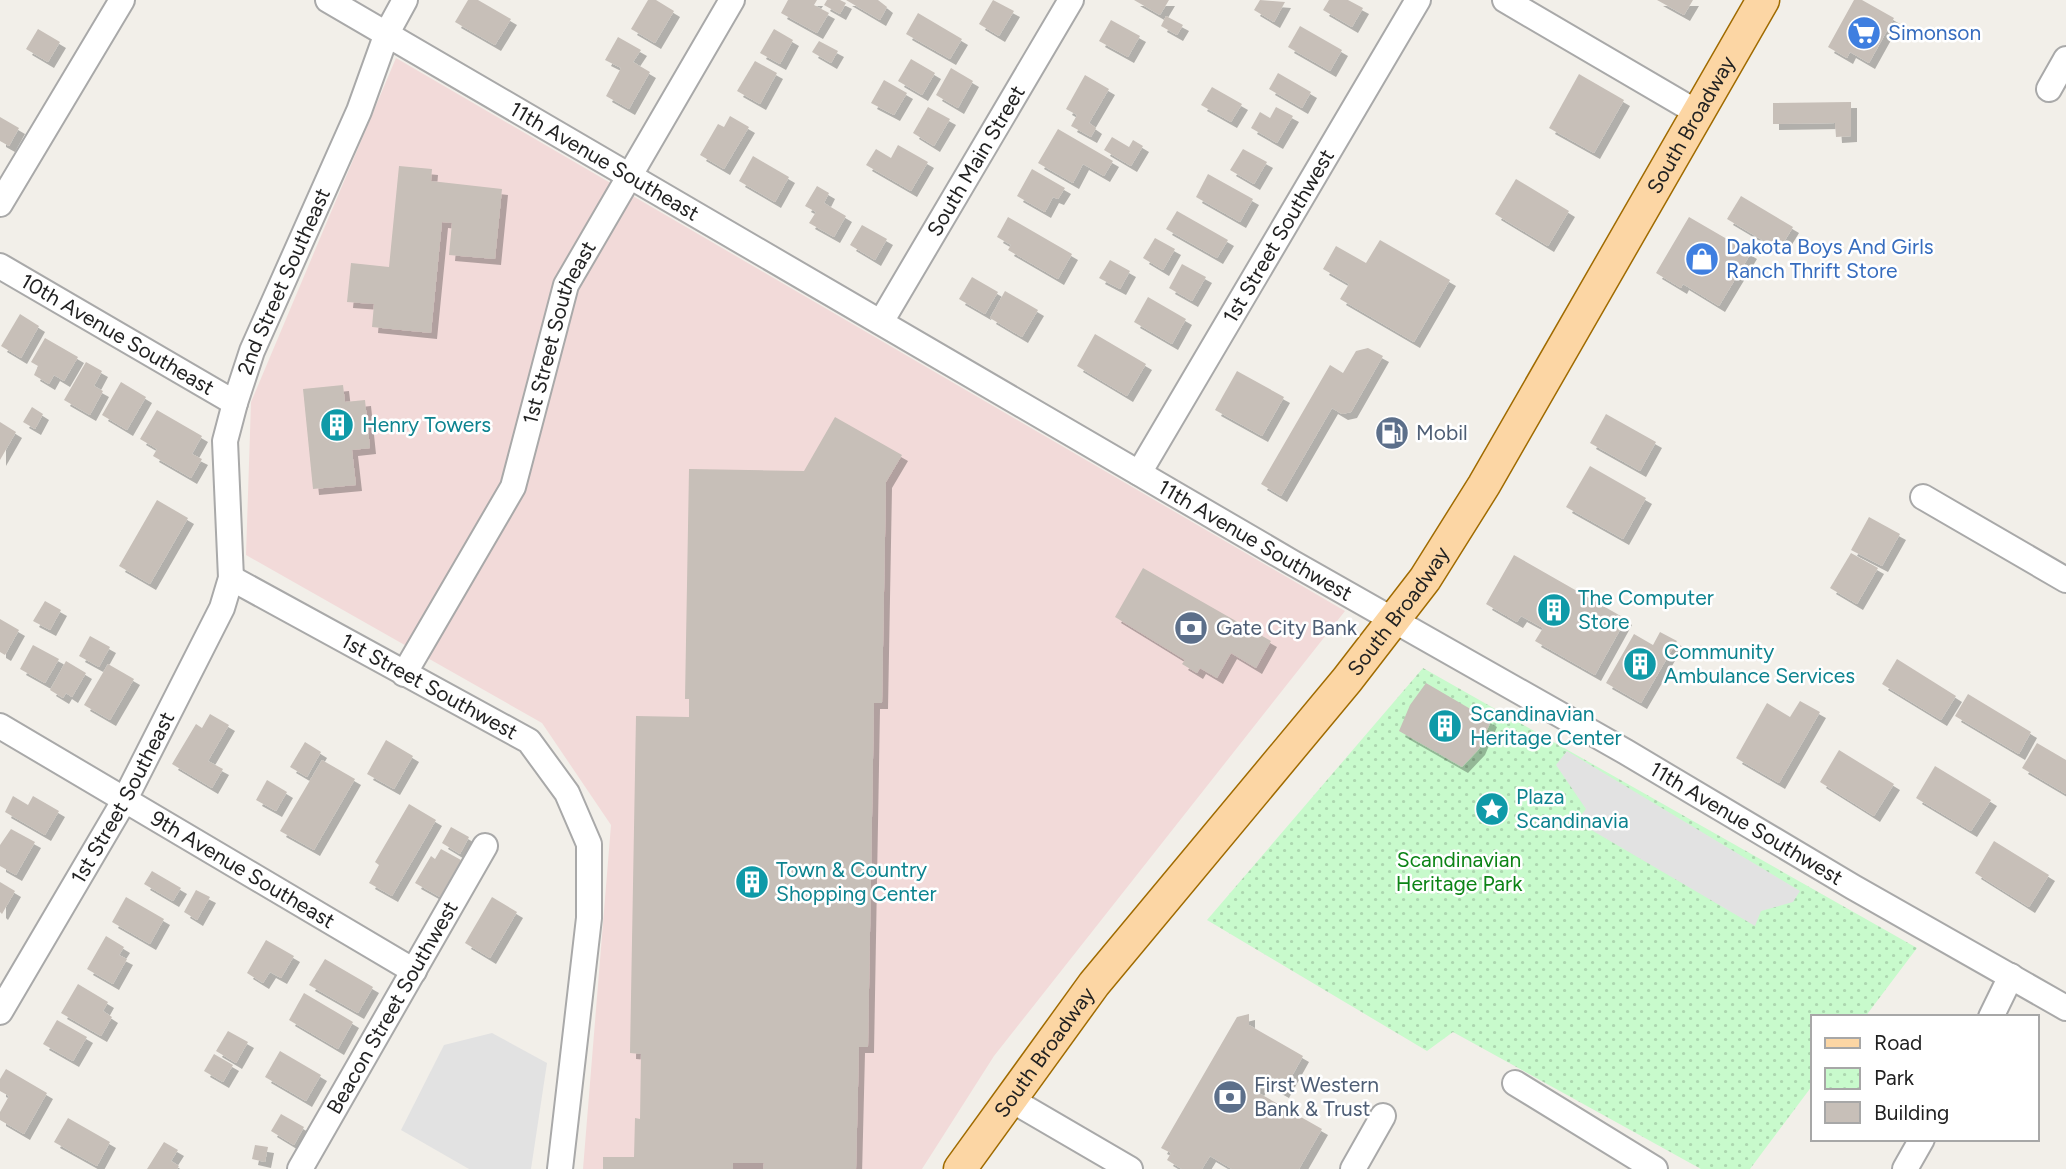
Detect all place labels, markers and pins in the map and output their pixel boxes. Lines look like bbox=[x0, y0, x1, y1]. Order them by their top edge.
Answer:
supermarket icon: Simonson bbox=[1845, 14, 1883, 52]
place label: Simonson bbox=[1888, 20, 1981, 45]
place label: Dakota Boys And Girls Ranch Thrift Store bbox=[1726, 234, 1934, 283]
shop icon: Dakota Boys And Girls Ranch Thrift Store bbox=[1683, 240, 1721, 278]
building icon: Henry Towers bbox=[318, 406, 356, 444]
place label: Henry Towers bbox=[362, 412, 491, 437]
fuel station icon: Mobil bbox=[1373, 414, 1411, 452]
place label: Mobil bbox=[1416, 420, 1468, 445]
place label: The Computer Store bbox=[1578, 585, 1714, 634]
building icon: The Computer Store bbox=[1535, 591, 1573, 629]
bank icon: Gate City Bank bbox=[1172, 609, 1210, 647]
place label: Gate City Bank bbox=[1216, 615, 1358, 640]
place label: Community Ambulance Services bbox=[1664, 639, 1855, 688]
building icon: Community Ambulance Services bbox=[1621, 645, 1659, 683]
place label: Scandinavian Heritage Center bbox=[1470, 701, 1622, 750]
building icon: Scandinavian Heritage Center bbox=[1426, 707, 1464, 745]
place label: Plaza Scandinavia bbox=[1516, 784, 1629, 833]
place icon: Plaza Scandinavia bbox=[1473, 790, 1511, 828]
place label: Town & Country Shopping Center bbox=[776, 857, 937, 906]
building icon: Town & Country Shopping Center bbox=[733, 863, 771, 901]
place label: First Western Bank & Trust bbox=[1254, 1072, 1379, 1121]
bank icon: First Western Bank & Trust bbox=[1211, 1078, 1249, 1116]

